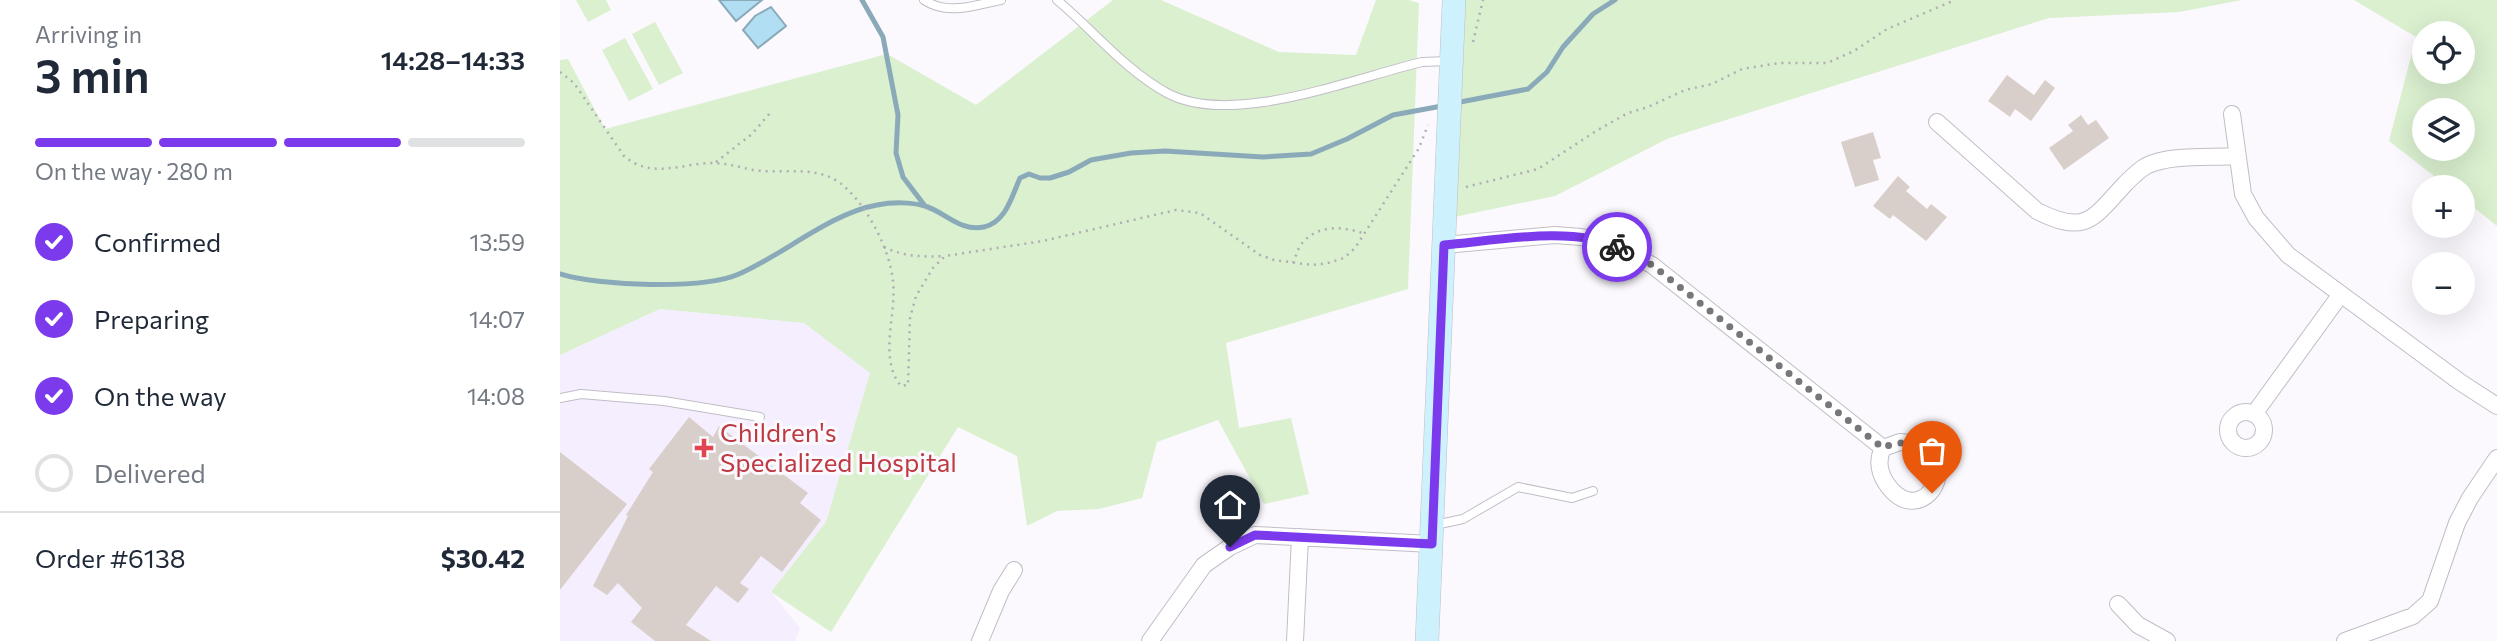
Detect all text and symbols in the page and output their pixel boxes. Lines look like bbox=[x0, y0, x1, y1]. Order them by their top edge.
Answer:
text: Arriving in bbox=[35, 20, 142, 48]
map controls bbox=[2412, 21, 2475, 315]
button: locate bbox=[2412, 21, 2475, 84]
text: 14:28–14:33 bbox=[381, 44, 525, 75]
text: 3 min bbox=[35, 46, 150, 102]
button: layers bbox=[2412, 98, 2475, 161]
text: On the way · 280 m bbox=[35, 157, 233, 185]
button: + bbox=[2412, 175, 2475, 238]
courier bbox=[1582, 212, 1652, 282]
icon: check bbox=[35, 223, 73, 261]
text: Confirmed bbox=[94, 226, 221, 257]
text: 13:59 bbox=[469, 228, 525, 256]
icon: bike bbox=[1598, 228, 1636, 266]
button: − bbox=[2412, 252, 2475, 315]
icon: check bbox=[35, 300, 73, 338]
text: Preparing bbox=[94, 303, 209, 334]
text: 14:07 bbox=[469, 305, 525, 333]
icon: check bbox=[35, 377, 73, 415]
text: On the way bbox=[94, 380, 227, 411]
text: 14:08 bbox=[467, 382, 525, 410]
place label: Children's Specialized Hospital bbox=[720, 416, 957, 477]
pin bbox=[1902, 421, 1962, 493]
icon: bag bbox=[1913, 432, 1951, 470]
marker: Children's Specialized Hospital bbox=[694, 438, 714, 458]
text: Delivered bbox=[94, 457, 205, 488]
pin bbox=[1200, 475, 1260, 547]
icon: home bbox=[1211, 486, 1249, 524]
text: Order #6138 bbox=[35, 542, 186, 573]
text: $30.42 bbox=[441, 542, 525, 573]

